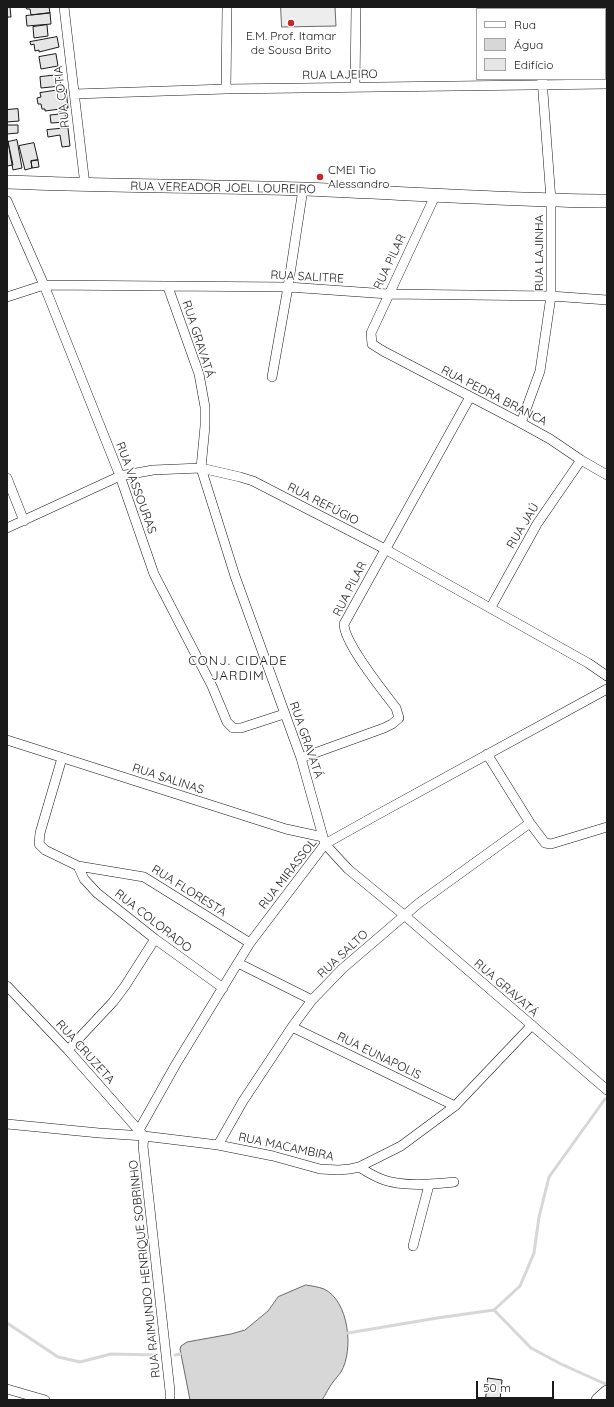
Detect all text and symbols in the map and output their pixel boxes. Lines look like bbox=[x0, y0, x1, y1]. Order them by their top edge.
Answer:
legend bbox=[476, 8, 606, 80]
text: Rua bbox=[514, 17, 536, 32]
marker: E.M. Prof. Itamar de Sousa Brito bbox=[286, 18, 296, 28]
place label: E.M. Prof. Itamar de Sousa Brito bbox=[246, 29, 336, 57]
text: Água bbox=[514, 37, 543, 52]
text: Edifício bbox=[514, 57, 554, 72]
street label: RUA COTIA bbox=[51, 65, 73, 129]
street label: RUA LAJEIRO bbox=[302, 67, 378, 83]
place label: CMEI Tio Alessandro bbox=[328, 163, 390, 191]
marker: CMEI Tio Alessandro bbox=[315, 172, 325, 182]
street label: RUA VEREADOR JOEL LOUREIRO bbox=[130, 179, 316, 197]
street label: RUA LAJINHA bbox=[532, 215, 546, 291]
street label: RUA PILAR bbox=[371, 232, 409, 292]
street label: RUA SALITRE bbox=[270, 268, 344, 286]
street label: RUA GRAVATÁ bbox=[179, 299, 217, 379]
street label: RUA PEDRA BRANCA bbox=[439, 363, 549, 429]
street label: RUA VASSOURAS bbox=[113, 440, 159, 536]
street label: RUA REFÚGIO bbox=[285, 480, 361, 528]
street label: RUA JAÚ bbox=[504, 501, 542, 551]
street label: RUA PILAR bbox=[330, 559, 370, 619]
district label: CONJ. CIDADE JARDIM bbox=[188, 653, 288, 684]
street label: RUA GRAVATÁ bbox=[286, 700, 326, 780]
street label: RUA SALINAS bbox=[130, 761, 206, 797]
street label: RUA MIRASSOL bbox=[256, 836, 320, 912]
street label: RUA FLORESTA bbox=[149, 862, 229, 920]
street label: RUA COLORADO bbox=[112, 887, 194, 955]
street label: RUA SALTO bbox=[315, 927, 371, 981]
street label: RUA GRAVATÁ bbox=[471, 956, 541, 1020]
street label: RUA CRUZETA bbox=[53, 1017, 117, 1087]
street label: RUA EUNAPOLIS bbox=[335, 1029, 423, 1083]
street label: RUA MACAMBIRA bbox=[237, 1130, 335, 1164]
street label: RUA RAIMUNDO HENRIQUE SOBRINHO bbox=[126, 1159, 164, 1379]
scale bar bbox=[478, 1373, 556, 1399]
text: 50 m bbox=[483, 1380, 511, 1395]

